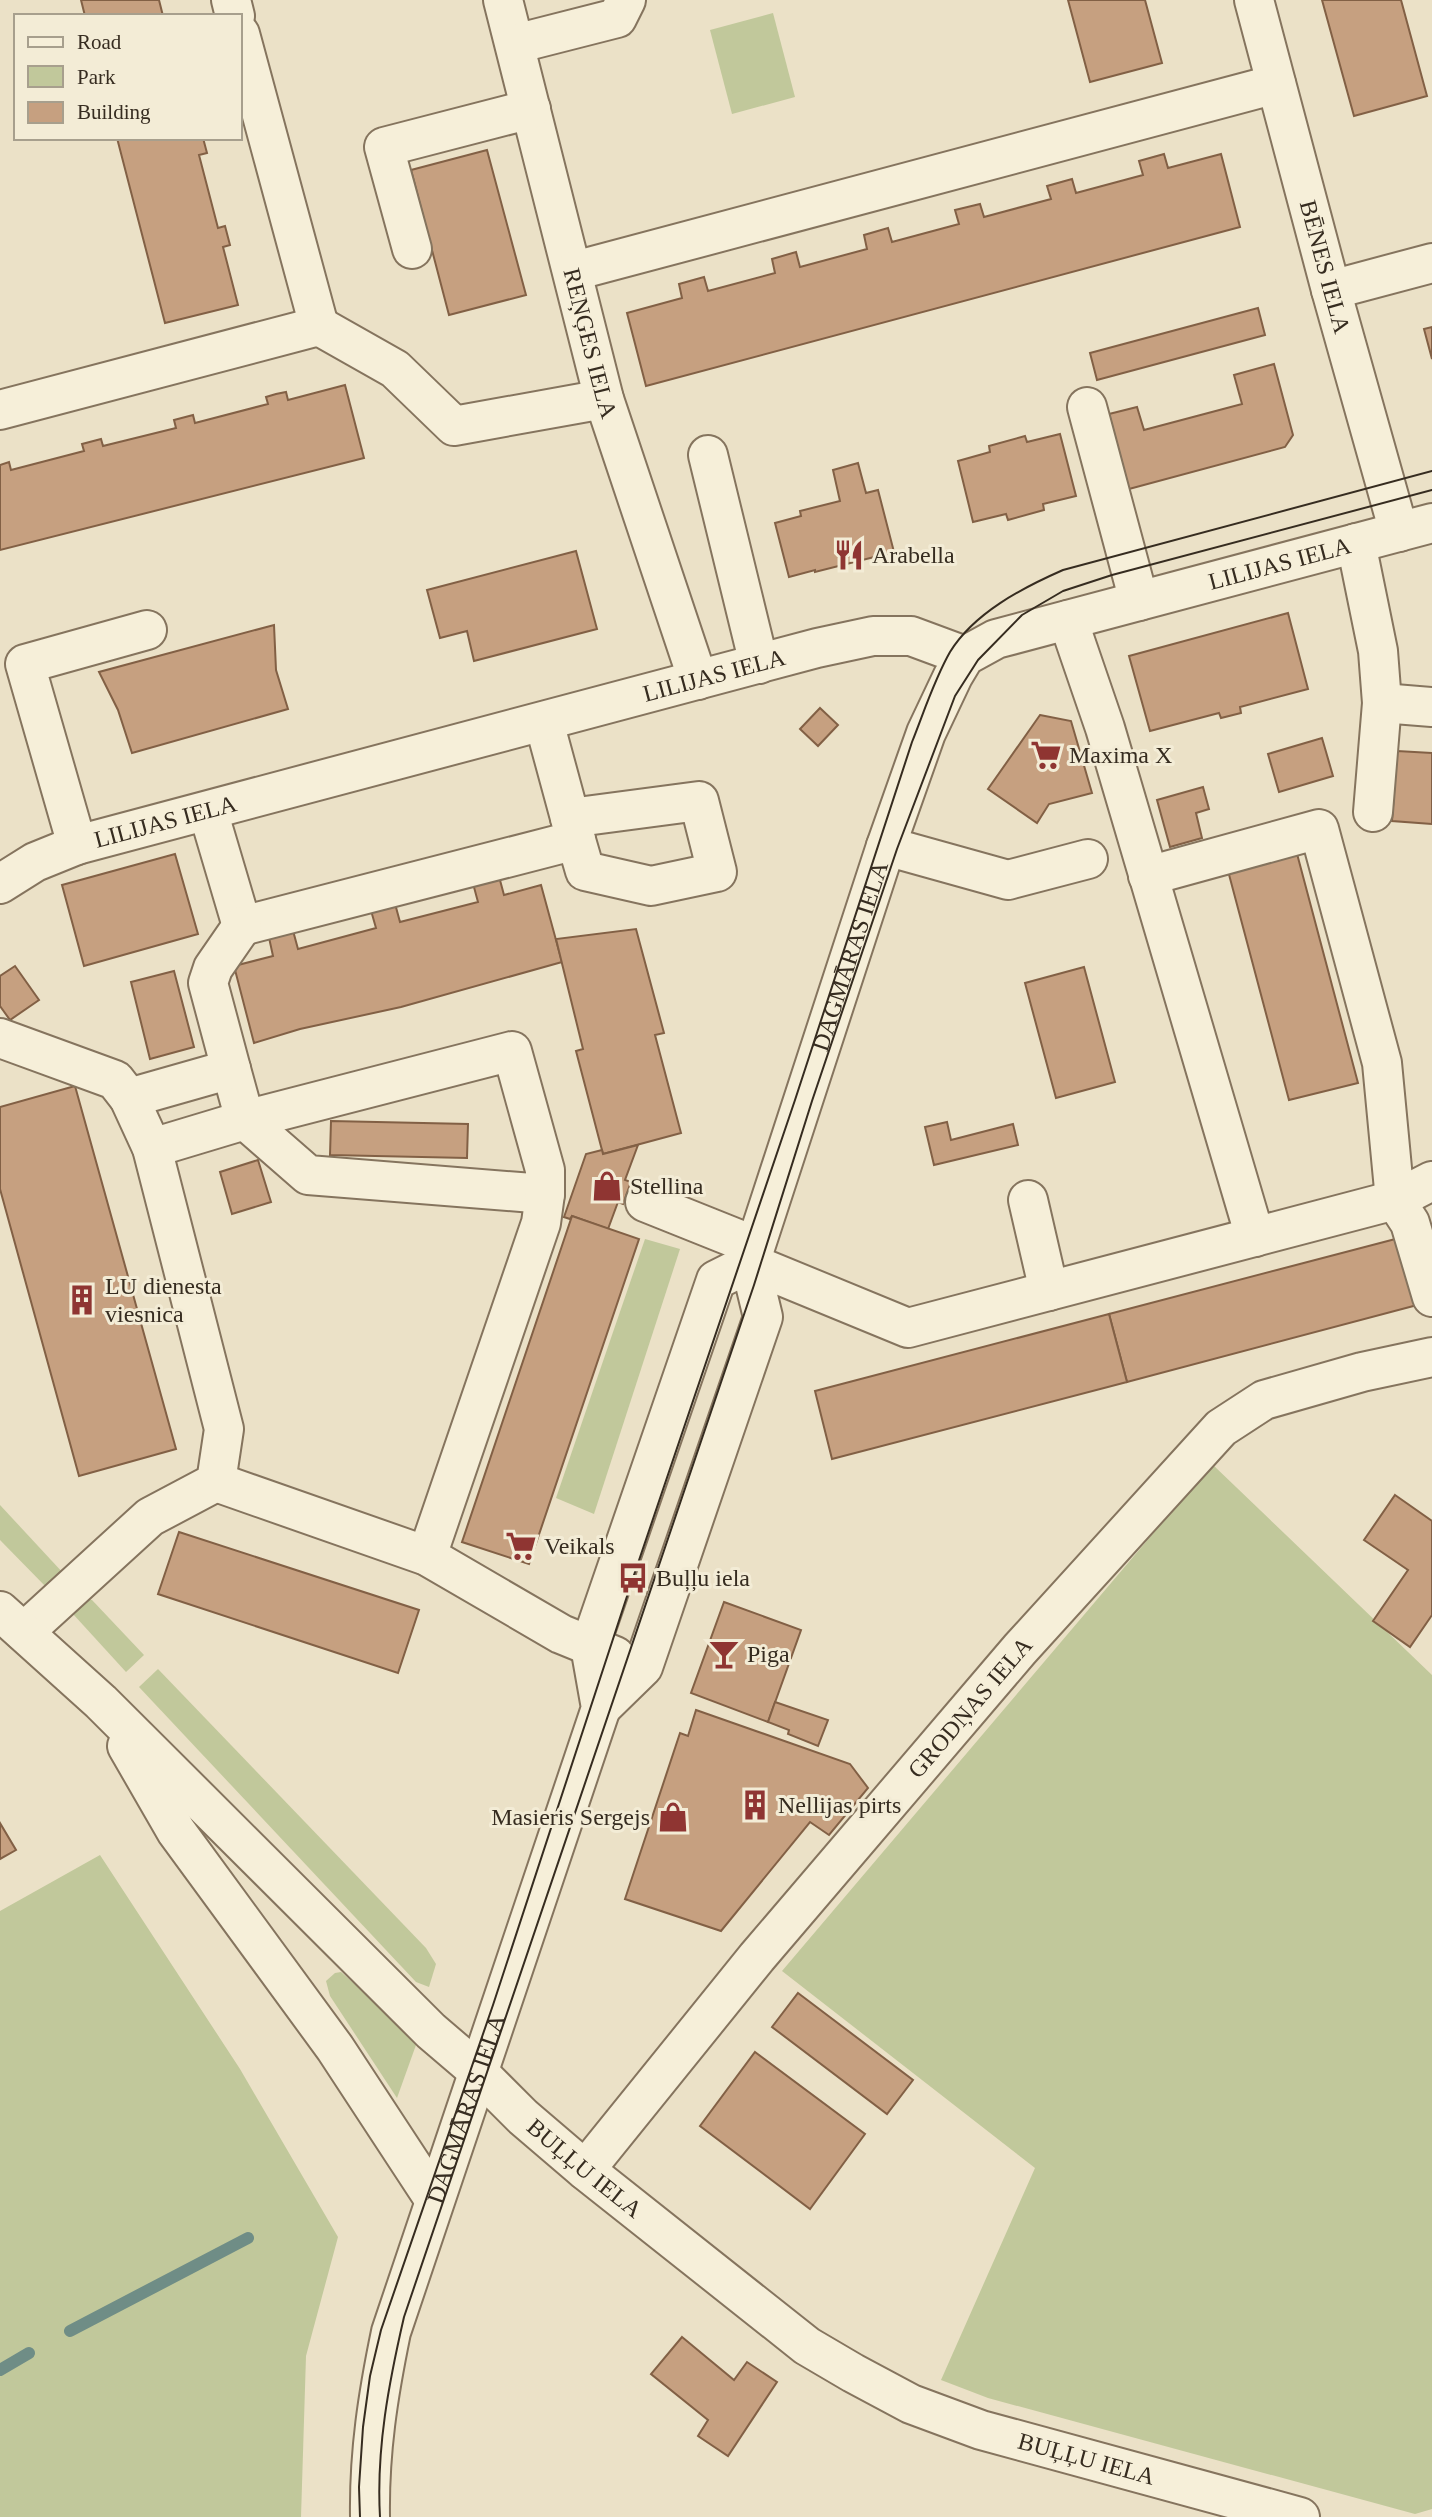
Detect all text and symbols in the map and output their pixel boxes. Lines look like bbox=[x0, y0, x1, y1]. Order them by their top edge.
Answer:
legend bbox=[14, 14, 242, 140]
text: Road bbox=[77, 30, 122, 54]
text: Park bbox=[77, 65, 116, 89]
text: Building bbox=[77, 100, 151, 124]
street label: BĒNES IELA bbox=[1295, 197, 1356, 337]
street label: REŅĢES IELA bbox=[558, 265, 623, 422]
street label: LILIJAS IELA bbox=[1206, 532, 1354, 595]
restaurant icon: Arabella bbox=[832, 538, 866, 572]
place label: Arabella bbox=[872, 542, 955, 568]
street label: LILIJAS IELA bbox=[640, 644, 789, 707]
supermarket icon: Maxima X bbox=[1029, 738, 1063, 772]
place label: Maxima X bbox=[1069, 742, 1172, 768]
street label: LILIJAS IELA bbox=[91, 790, 240, 853]
street label: DAGMĀRAS IELA bbox=[807, 857, 893, 1054]
shop icon: Stellina bbox=[590, 1169, 624, 1203]
place label: Stellina bbox=[630, 1173, 704, 1199]
place label: LU dienesta viesnica bbox=[105, 1273, 222, 1327]
building icon: LU dienesta viesnica bbox=[65, 1283, 99, 1317]
supermarket icon: Veikals bbox=[504, 1529, 538, 1563]
place label: Veikals bbox=[544, 1533, 615, 1559]
bus stop icon: Buļļu iela bbox=[616, 1561, 650, 1595]
place label: Buļļu iela bbox=[656, 1565, 750, 1592]
street label: GRODŅAS IELA bbox=[903, 1631, 1038, 1783]
bar icon: Piga bbox=[707, 1637, 741, 1671]
place label: Piga bbox=[747, 1641, 790, 1667]
building icon: Nellijas pirts bbox=[738, 1788, 772, 1822]
place label: Nellijas pirts bbox=[778, 1792, 901, 1818]
shop icon: Masieris Sergejs bbox=[656, 1800, 690, 1834]
place label: Masieris Sergejs bbox=[491, 1804, 650, 1830]
street label: DAGMĀRAS IELA bbox=[422, 2010, 510, 2207]
street label: BUĻĻU IELA bbox=[522, 2113, 648, 2223]
street label: BUĻĻU IELA bbox=[1015, 2428, 1158, 2490]

